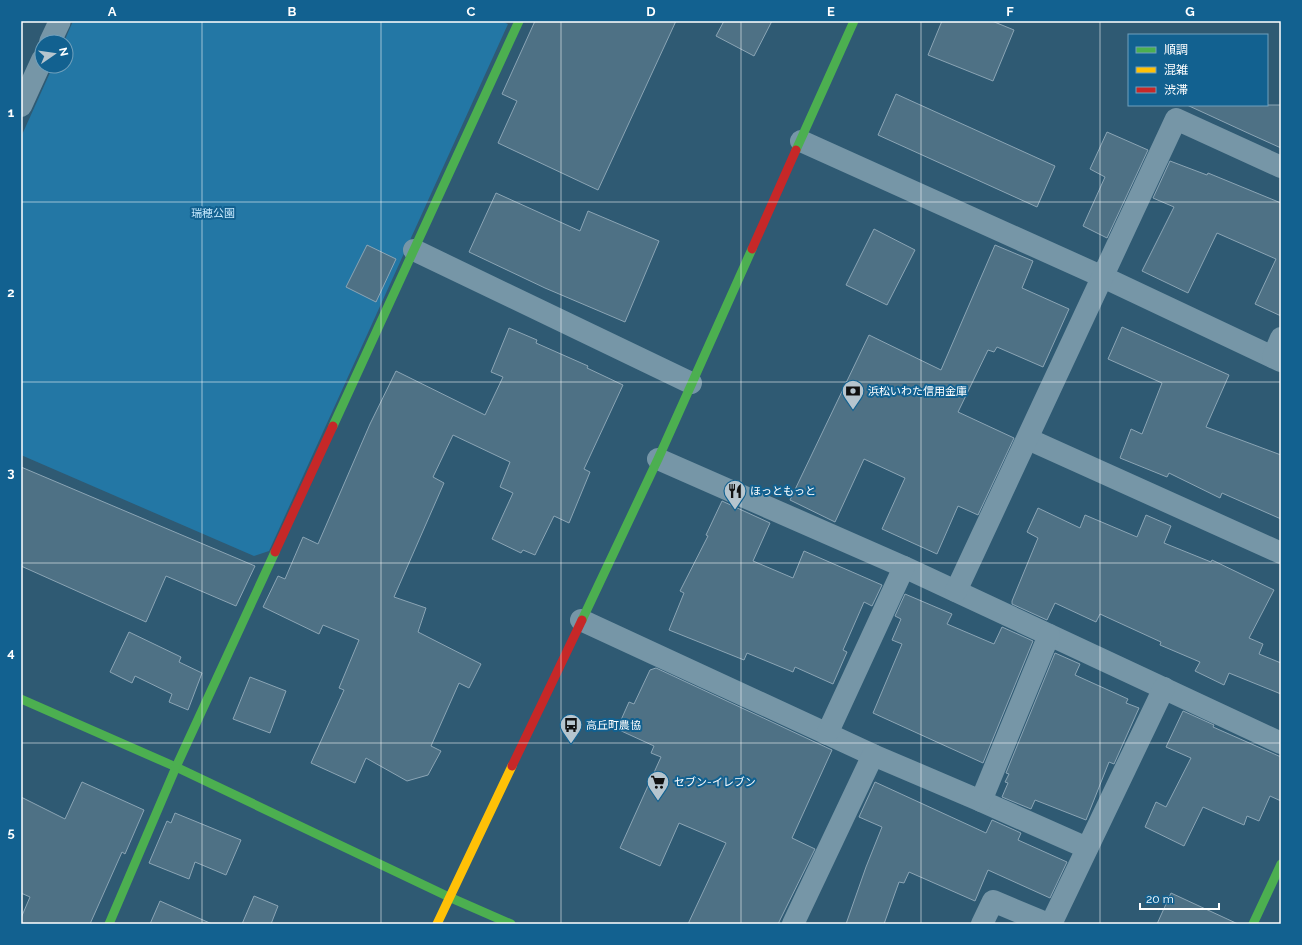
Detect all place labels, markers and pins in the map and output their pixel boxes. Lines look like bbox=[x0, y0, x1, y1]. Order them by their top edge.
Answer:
bank icon: 浜松いわた信用金庫 bbox=[840, 378, 866, 411]
place label: 浜松いわた信用金庫 bbox=[868, 385, 967, 398]
restaurant icon: ほっともっと bbox=[722, 478, 748, 511]
place label: ほっともっと bbox=[750, 485, 816, 498]
bus stop icon: 高丘町農協 bbox=[558, 712, 584, 745]
place label: 高丘町農協 bbox=[586, 719, 641, 732]
supermarket icon: セブン-イレブン bbox=[645, 769, 671, 802]
place label: セブン-イレブン bbox=[674, 776, 756, 789]

